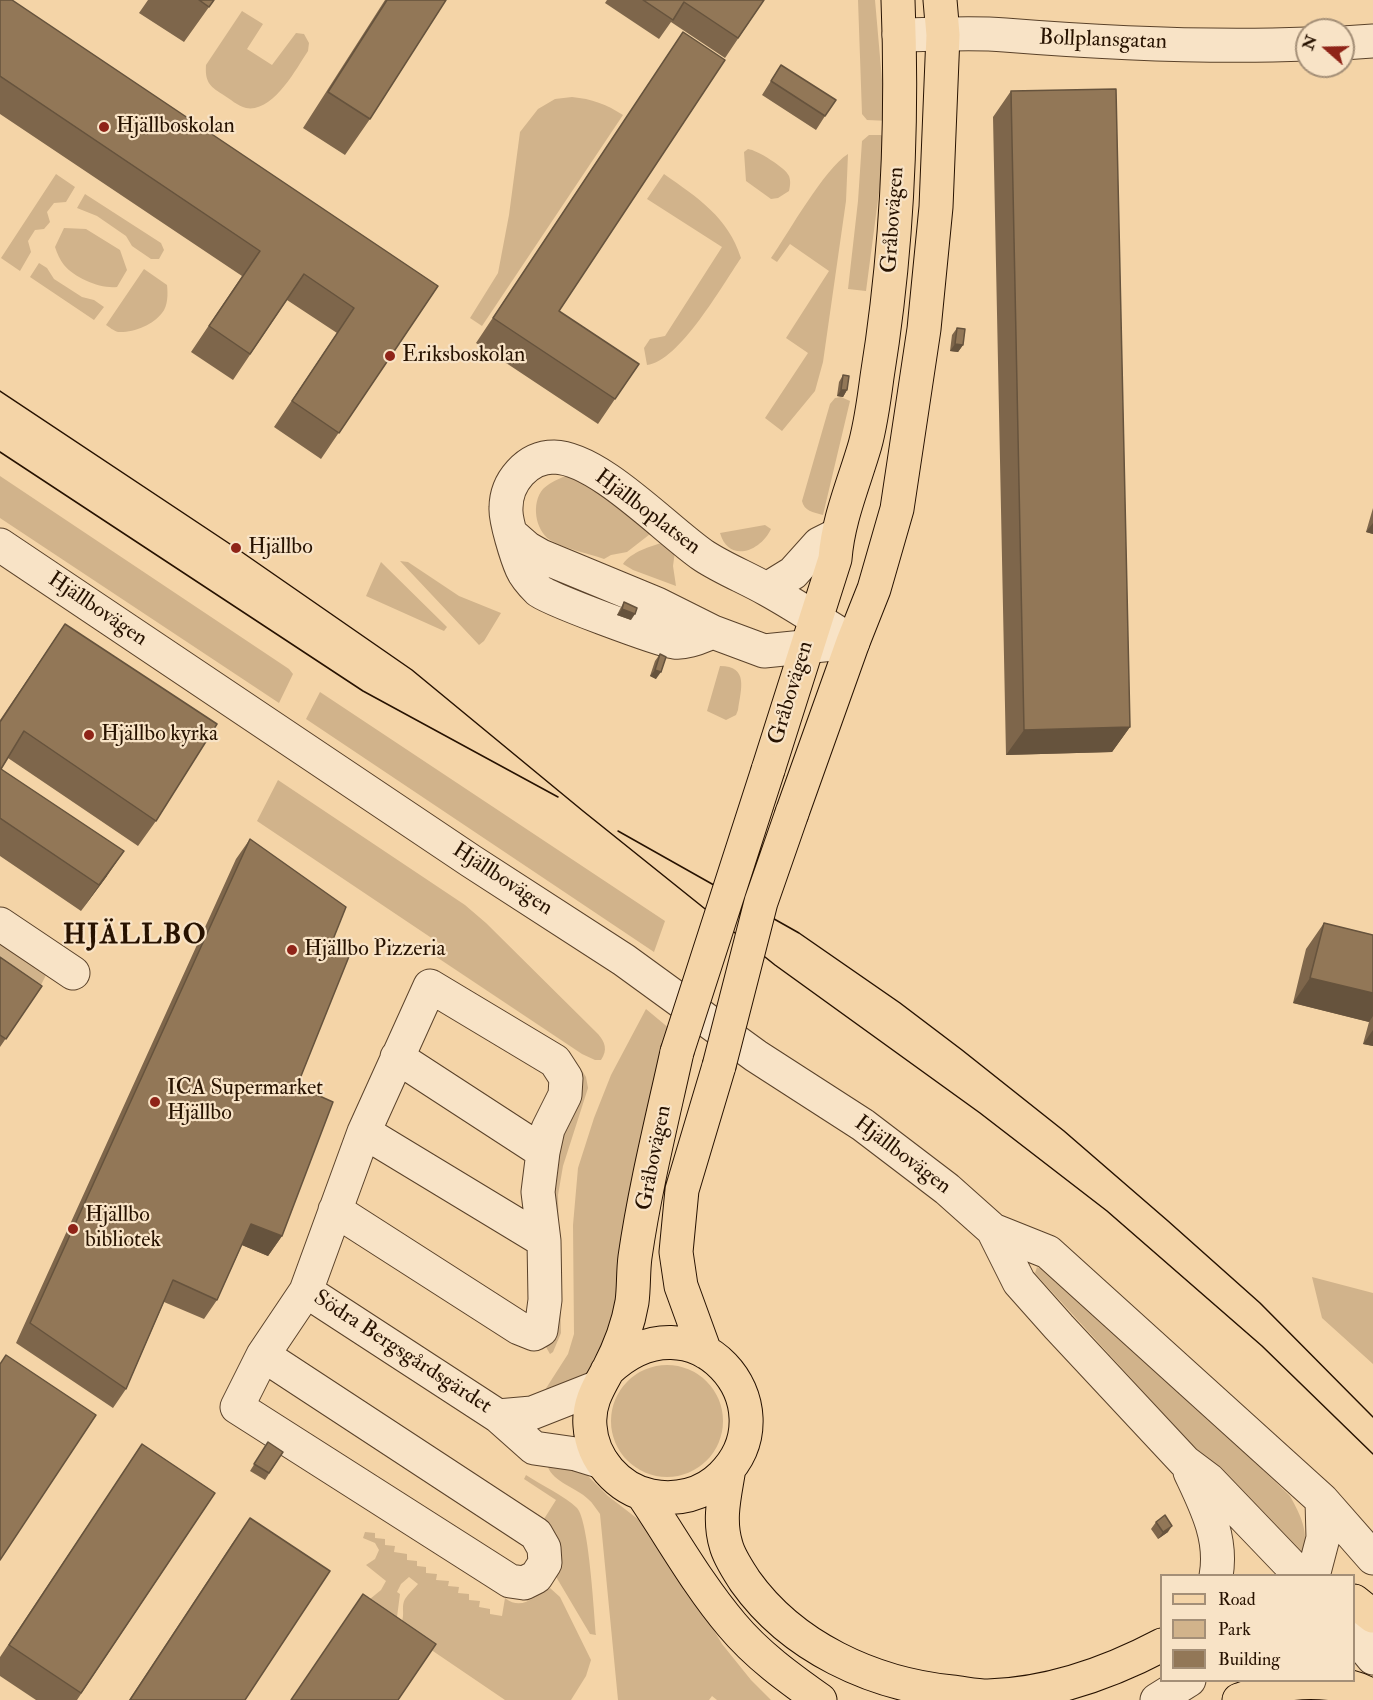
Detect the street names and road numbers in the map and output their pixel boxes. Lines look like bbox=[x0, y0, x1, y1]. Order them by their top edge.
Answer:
street label: Bollplansgatan bbox=[1039, 26, 1167, 56]
street label: Gråbovägen bbox=[877, 166, 911, 274]
street label: Hjällboplatsen bbox=[589, 465, 705, 561]
street label: Hjällbovägen bbox=[42, 567, 152, 653]
street label: Gråbovägen bbox=[764, 638, 820, 748]
street label: Hjällbovägen bbox=[447, 838, 557, 922]
street label: Gråbovägen bbox=[632, 1103, 678, 1213]
street label: Hjällbovägen bbox=[848, 1111, 956, 1201]
street label: Södra Bergsgårdsgärdet bbox=[308, 1286, 496, 1420]

